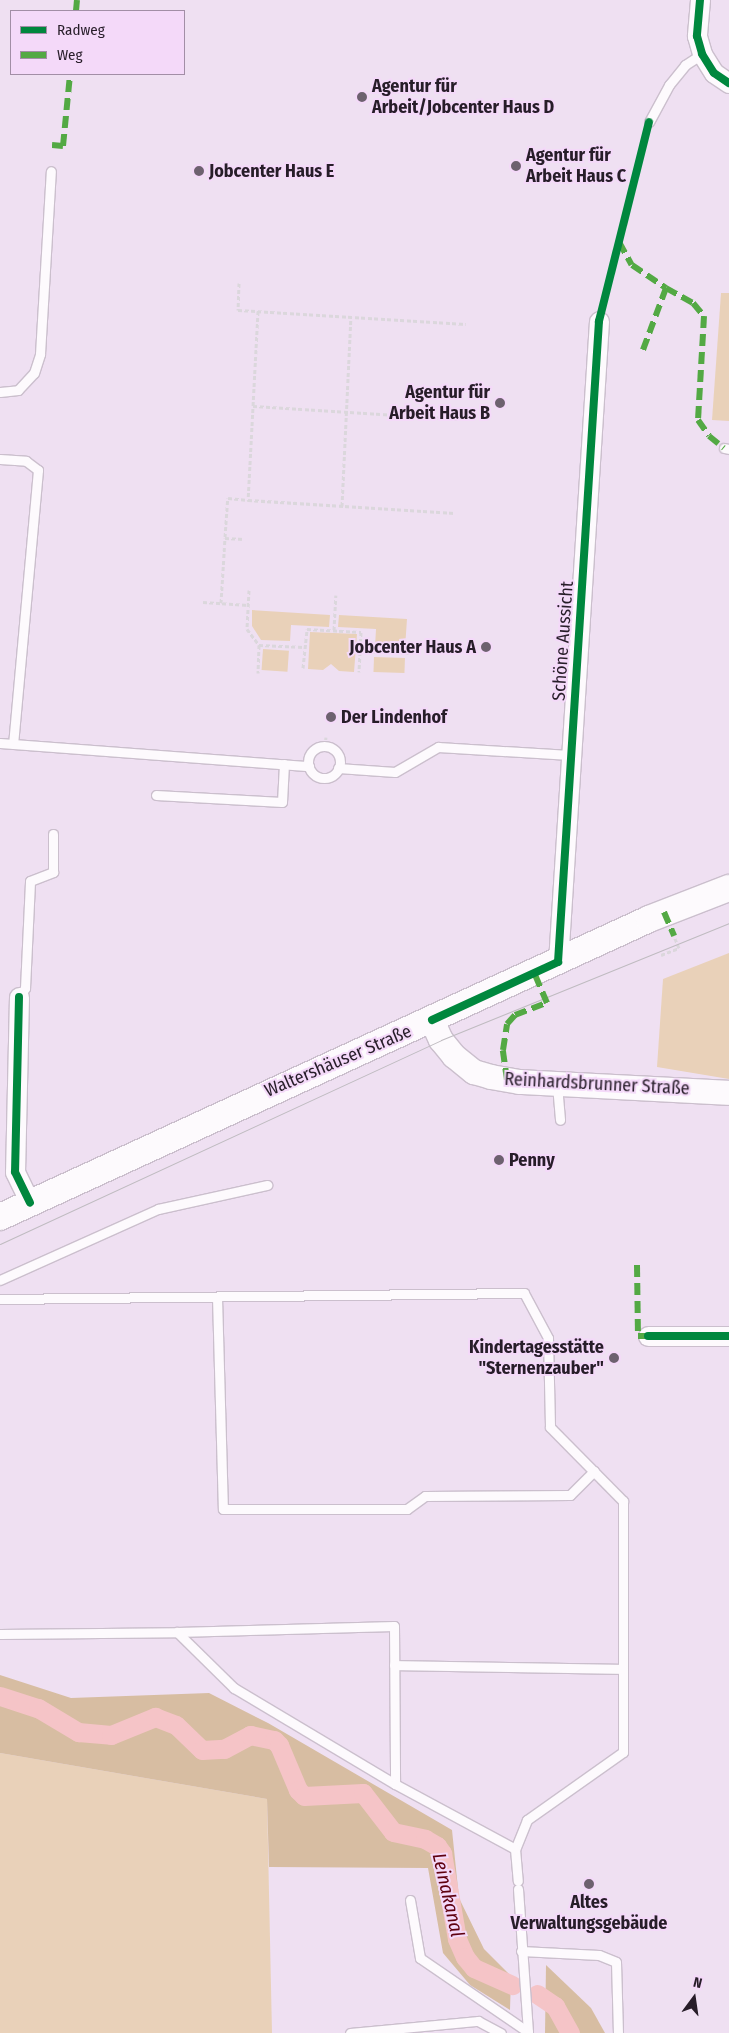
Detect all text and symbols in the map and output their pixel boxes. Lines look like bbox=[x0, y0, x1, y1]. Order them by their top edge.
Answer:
legend bbox=[10, 10, 185, 75]
text: Radweg bbox=[57, 21, 105, 39]
text: Weg bbox=[57, 46, 83, 64]
place label: Agentur für Arbeit/Jobcenter Haus D bbox=[372, 76, 554, 118]
marker: Agentur für Arbeit/Jobcenter Haus D bbox=[356, 91, 368, 103]
place label: Agentur für Arbeit Haus C bbox=[526, 145, 626, 188]
place label: Jobcenter Haus E bbox=[209, 160, 334, 182]
marker: Agentur für Arbeit Haus C bbox=[510, 160, 522, 172]
marker: Jobcenter Haus E bbox=[193, 165, 205, 177]
place label: Agentur für Arbeit Haus B bbox=[389, 382, 490, 424]
marker: Agentur für Arbeit Haus B bbox=[494, 397, 506, 409]
street label: Schöne Aussicht bbox=[548, 580, 578, 702]
place label: Jobcenter Haus A bbox=[349, 636, 476, 658]
marker: Jobcenter Haus A bbox=[480, 641, 492, 653]
place label: Der Lindenhof bbox=[341, 706, 447, 728]
marker: Der Lindenhof bbox=[325, 711, 337, 723]
street label: Waltershäuser Straße bbox=[261, 1020, 415, 1102]
street label: Reinhardsbrunner Straße bbox=[504, 1068, 690, 1100]
place label: Penny bbox=[509, 1149, 555, 1171]
marker: Penny bbox=[493, 1154, 505, 1166]
place label: Kindertagesstätte "Sternenzauber" bbox=[469, 1337, 604, 1380]
marker: Kindertagesstätte "Sternenzauber" bbox=[608, 1352, 620, 1364]
water label: Leinakanal bbox=[427, 1851, 469, 1939]
marker: Altes Verwaltungsgebäude bbox=[583, 1878, 595, 1890]
place label: Altes Verwaltungsgebäude bbox=[511, 1892, 667, 1935]
north arrow bbox=[669, 1973, 719, 2023]
text: N bbox=[692, 1974, 704, 1992]

